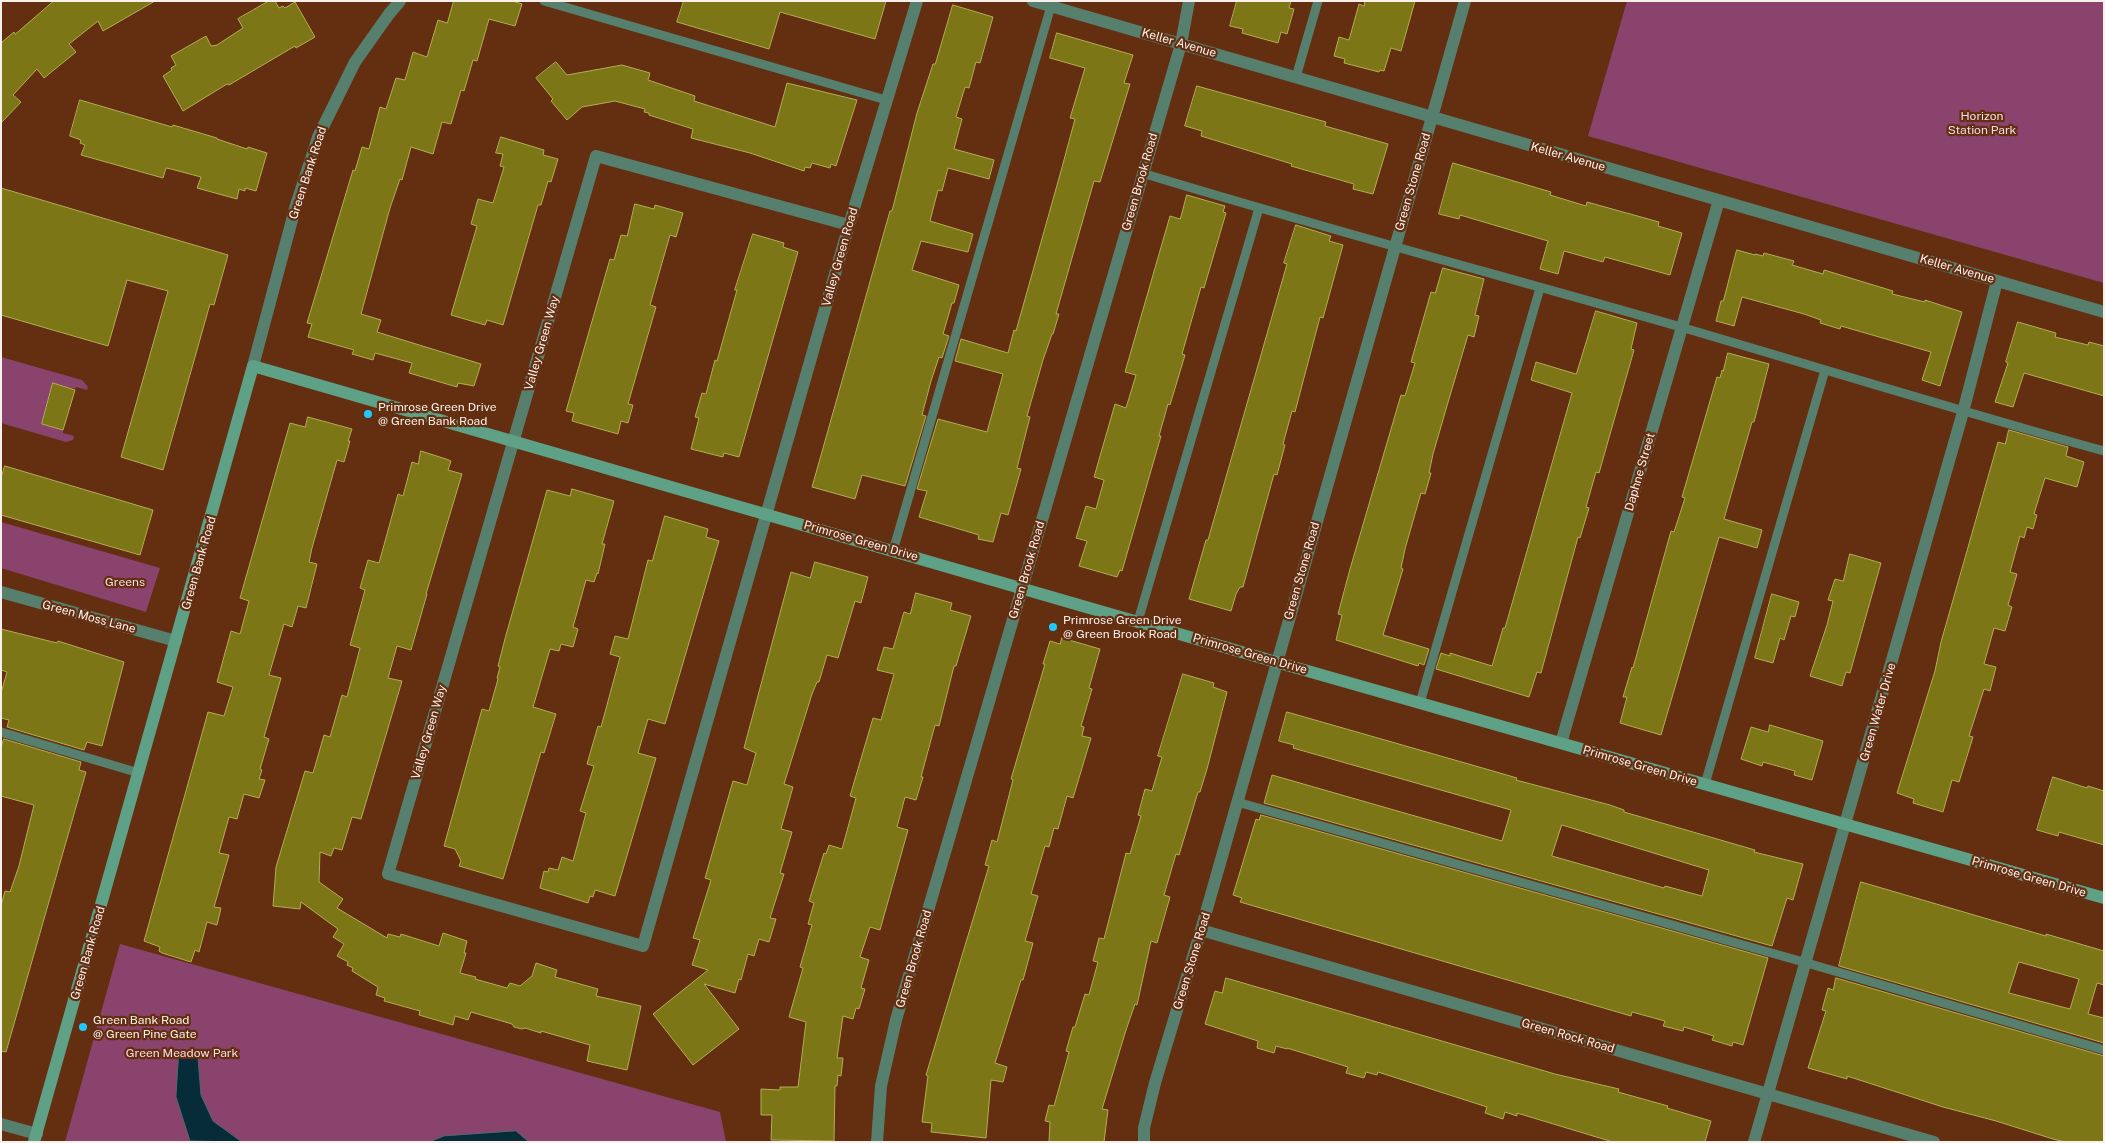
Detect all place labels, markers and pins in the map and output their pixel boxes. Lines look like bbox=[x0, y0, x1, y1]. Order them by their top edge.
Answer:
place label: Primrose Green Drive @ Green Bank Road bbox=[378, 400, 496, 428]
marker: Primrose Green Drive @ Green Bank Road bbox=[362, 408, 374, 420]
place label: Primrose Green Drive @ Green Brook Road bbox=[1063, 613, 1181, 641]
marker: Primrose Green Drive @ Green Brook Road bbox=[1047, 621, 1059, 633]
place label: Green Bank Road @ Green Pine Gate bbox=[93, 1013, 197, 1041]
marker: Green Bank Road @ Green Pine Gate bbox=[77, 1021, 89, 1033]

